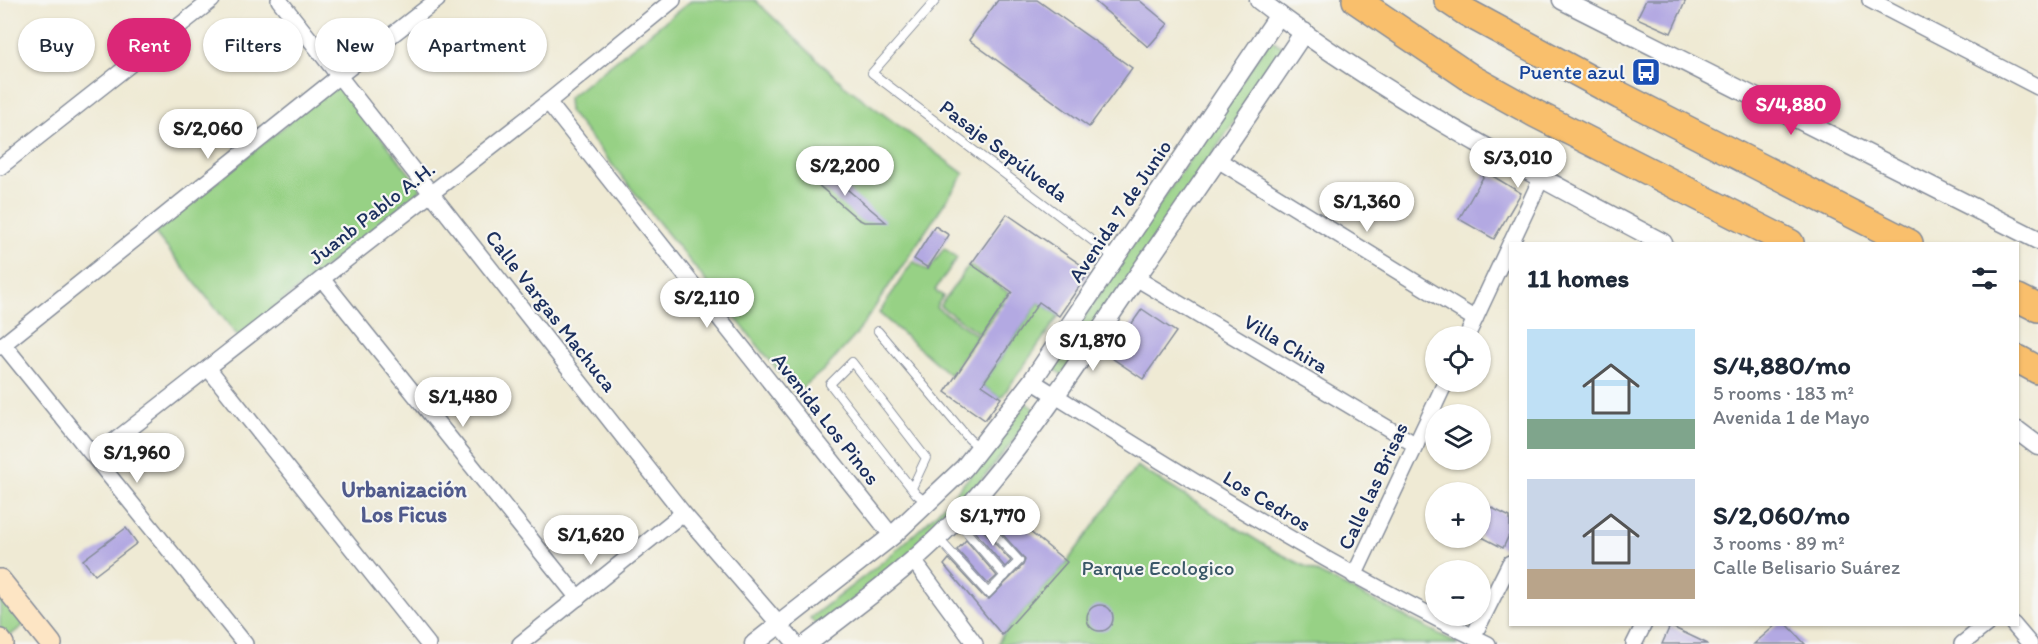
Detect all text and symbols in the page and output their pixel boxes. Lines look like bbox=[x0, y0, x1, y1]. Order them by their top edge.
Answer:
chip: Buy bbox=[18, 18, 95, 72]
chip: Rent bbox=[107, 18, 191, 72]
chip: Filters bbox=[203, 18, 303, 72]
chip: New bbox=[315, 18, 395, 72]
chip: Apartment bbox=[407, 18, 547, 72]
bus stop icon: Puente azul bbox=[1630, 56, 1662, 88]
place label: Puente azul bbox=[1519, 59, 1625, 84]
pin: S/4,880 bbox=[1736, 85, 1846, 136]
text: S/4,880 bbox=[1756, 92, 1826, 116]
street label: Pasaje Sepúlveda bbox=[935, 94, 1074, 207]
pin: S/2,060 bbox=[153, 109, 263, 160]
text: S/2,060 bbox=[173, 116, 243, 140]
street label: Avenida 7 de Junio bbox=[1063, 135, 1177, 287]
pin: S/3,010 bbox=[1463, 138, 1573, 189]
text: S/3,010 bbox=[1483, 145, 1553, 169]
pin: S/2,200 bbox=[790, 146, 900, 197]
text: S/2,200 bbox=[810, 153, 880, 177]
street label: Juanb Pablo A.H. bbox=[304, 156, 440, 270]
pin: S/1,360 bbox=[1312, 182, 1422, 233]
text: S/1,360 bbox=[1333, 189, 1401, 213]
street label: Calle Vargas Machuca bbox=[480, 225, 622, 397]
text: 11 homes bbox=[1527, 262, 1629, 294]
icon: filters bbox=[1968, 262, 2001, 295]
pin: S/2,110 bbox=[652, 278, 762, 329]
text: S/2,110 bbox=[674, 285, 740, 309]
street label: Villa Chira bbox=[1240, 309, 1333, 379]
pin: S/1,870 bbox=[1038, 321, 1148, 372]
map controls bbox=[1425, 326, 1491, 626]
button: locate bbox=[1425, 326, 1491, 392]
text: S/1,870 bbox=[1060, 328, 1126, 352]
street label: Avenida Los Pinos bbox=[767, 348, 886, 490]
text: S/4,880/mo bbox=[1713, 349, 1851, 381]
icon: home bbox=[1575, 353, 1647, 425]
pin: S/1,480 bbox=[408, 377, 518, 428]
text: 5 rooms · 183 m² bbox=[1713, 381, 1854, 405]
text: S/1,480 bbox=[429, 384, 497, 408]
button: layers bbox=[1425, 404, 1491, 470]
text: Avenida 1 de Mayo bbox=[1713, 405, 1870, 429]
street label: Calle las Brisas bbox=[1332, 418, 1413, 554]
pin: S/1,960 bbox=[82, 433, 192, 484]
text: S/1,960 bbox=[103, 440, 171, 464]
street label: Los Cedros bbox=[1219, 464, 1316, 537]
district label: Urbanización Los Ficus bbox=[341, 476, 467, 528]
button: + bbox=[1425, 482, 1491, 548]
pin: S/1,770 bbox=[938, 496, 1048, 547]
text: S/2,060/mo bbox=[1713, 499, 1850, 531]
text: S/1,770 bbox=[960, 503, 1026, 527]
icon: home bbox=[1575, 503, 1647, 575]
pin: S/1,620 bbox=[536, 515, 646, 566]
text: S/1,620 bbox=[557, 522, 625, 546]
text: 3 rooms · 89 m² bbox=[1713, 531, 1845, 555]
park label: Parque Ecologico bbox=[1081, 555, 1235, 580]
text: Calle Belisario Suárez bbox=[1713, 555, 1900, 579]
button: − bbox=[1425, 560, 1491, 626]

